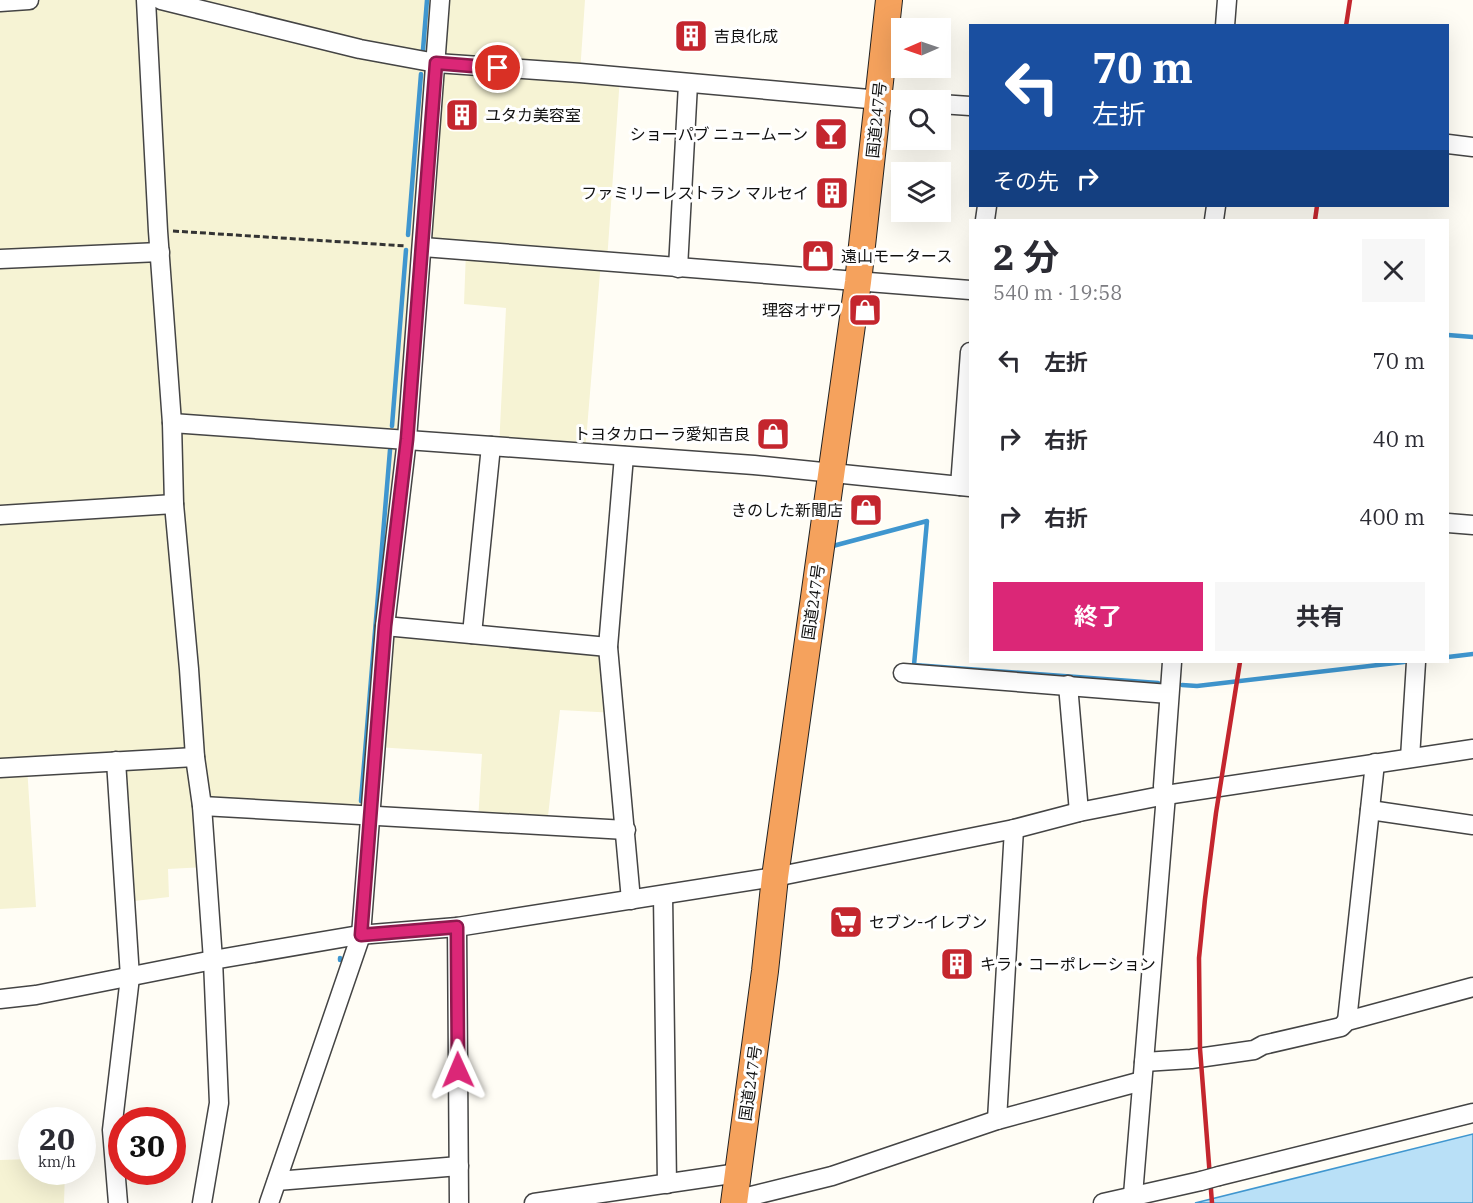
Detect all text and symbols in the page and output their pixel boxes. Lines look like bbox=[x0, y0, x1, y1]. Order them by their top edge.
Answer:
building icon: 吉良化成 bbox=[673, 18, 709, 54]
north arrow bbox=[891, 18, 951, 78]
map controls bbox=[891, 18, 951, 222]
place label: 吉良化成 bbox=[714, 26, 778, 46]
text: 70 m bbox=[1092, 40, 1193, 95]
pin bbox=[472, 42, 523, 93]
icon: left bbox=[993, 48, 1071, 126]
icon: arrive bbox=[481, 51, 514, 84]
street label: 国道247号 bbox=[862, 81, 890, 159]
button: search bbox=[891, 90, 951, 150]
text: 左折 bbox=[1092, 96, 1146, 131]
building icon: ユタカ美容室 bbox=[444, 97, 480, 133]
place label: ユタカ美容室 bbox=[485, 105, 581, 125]
bar icon: ショーパブ ニュームーン bbox=[813, 116, 849, 152]
place label: ショーパブ ニュームーン bbox=[630, 124, 808, 144]
button: layers bbox=[891, 162, 951, 222]
icon: right bbox=[1071, 162, 1104, 195]
text: その先 bbox=[993, 166, 1059, 195]
building icon: ファミリーレストラン マルセイ bbox=[814, 175, 850, 211]
place label: ファミリーレストラン マルセイ bbox=[581, 183, 809, 203]
text: 2 分 bbox=[993, 233, 1059, 280]
shop icon: 遠山モータース bbox=[800, 238, 836, 274]
button: close bbox=[1362, 239, 1425, 302]
place label: 遠山モータース bbox=[841, 246, 952, 266]
text: 540 m · 19:58 bbox=[993, 279, 1122, 306]
shop icon: 理容オザワ bbox=[847, 292, 883, 328]
place label: 理容オザワ bbox=[762, 300, 842, 320]
icon: left bbox=[993, 344, 1026, 377]
text: 70 m bbox=[1373, 346, 1425, 375]
text: 左折 bbox=[1044, 347, 1088, 376]
shop icon: トヨタカローラ愛知吉良 bbox=[755, 416, 791, 452]
icon: right bbox=[993, 422, 1026, 455]
place label: トヨタカローラ愛知吉良 bbox=[574, 424, 750, 444]
text: 40 m bbox=[1373, 424, 1425, 453]
text: 右折 bbox=[1044, 425, 1088, 454]
shop icon: きのした新聞店 bbox=[848, 492, 884, 528]
place label: きのした新聞店 bbox=[731, 500, 843, 520]
icon: right bbox=[993, 500, 1026, 533]
text: 400 m bbox=[1359, 502, 1425, 531]
text: 右折 bbox=[1044, 503, 1088, 532]
street label: 国道247号 bbox=[798, 563, 828, 641]
button: 終了 bbox=[993, 582, 1203, 651]
button: 共有 bbox=[1215, 582, 1425, 651]
supermarket icon: セブン-イレブン bbox=[828, 904, 864, 940]
place label: セブン-イレブン bbox=[869, 912, 987, 932]
building icon: キラ・コーポレーション bbox=[939, 946, 975, 982]
place label: キラ・コーポレーション bbox=[980, 954, 1156, 974]
position arrow bbox=[426, 1038, 490, 1102]
street label: 国道247号 bbox=[735, 1044, 765, 1122]
speed limit sign: 30 bbox=[108, 1107, 186, 1185]
text: 20 bbox=[39, 1119, 75, 1158]
text: km/h bbox=[38, 1152, 76, 1171]

